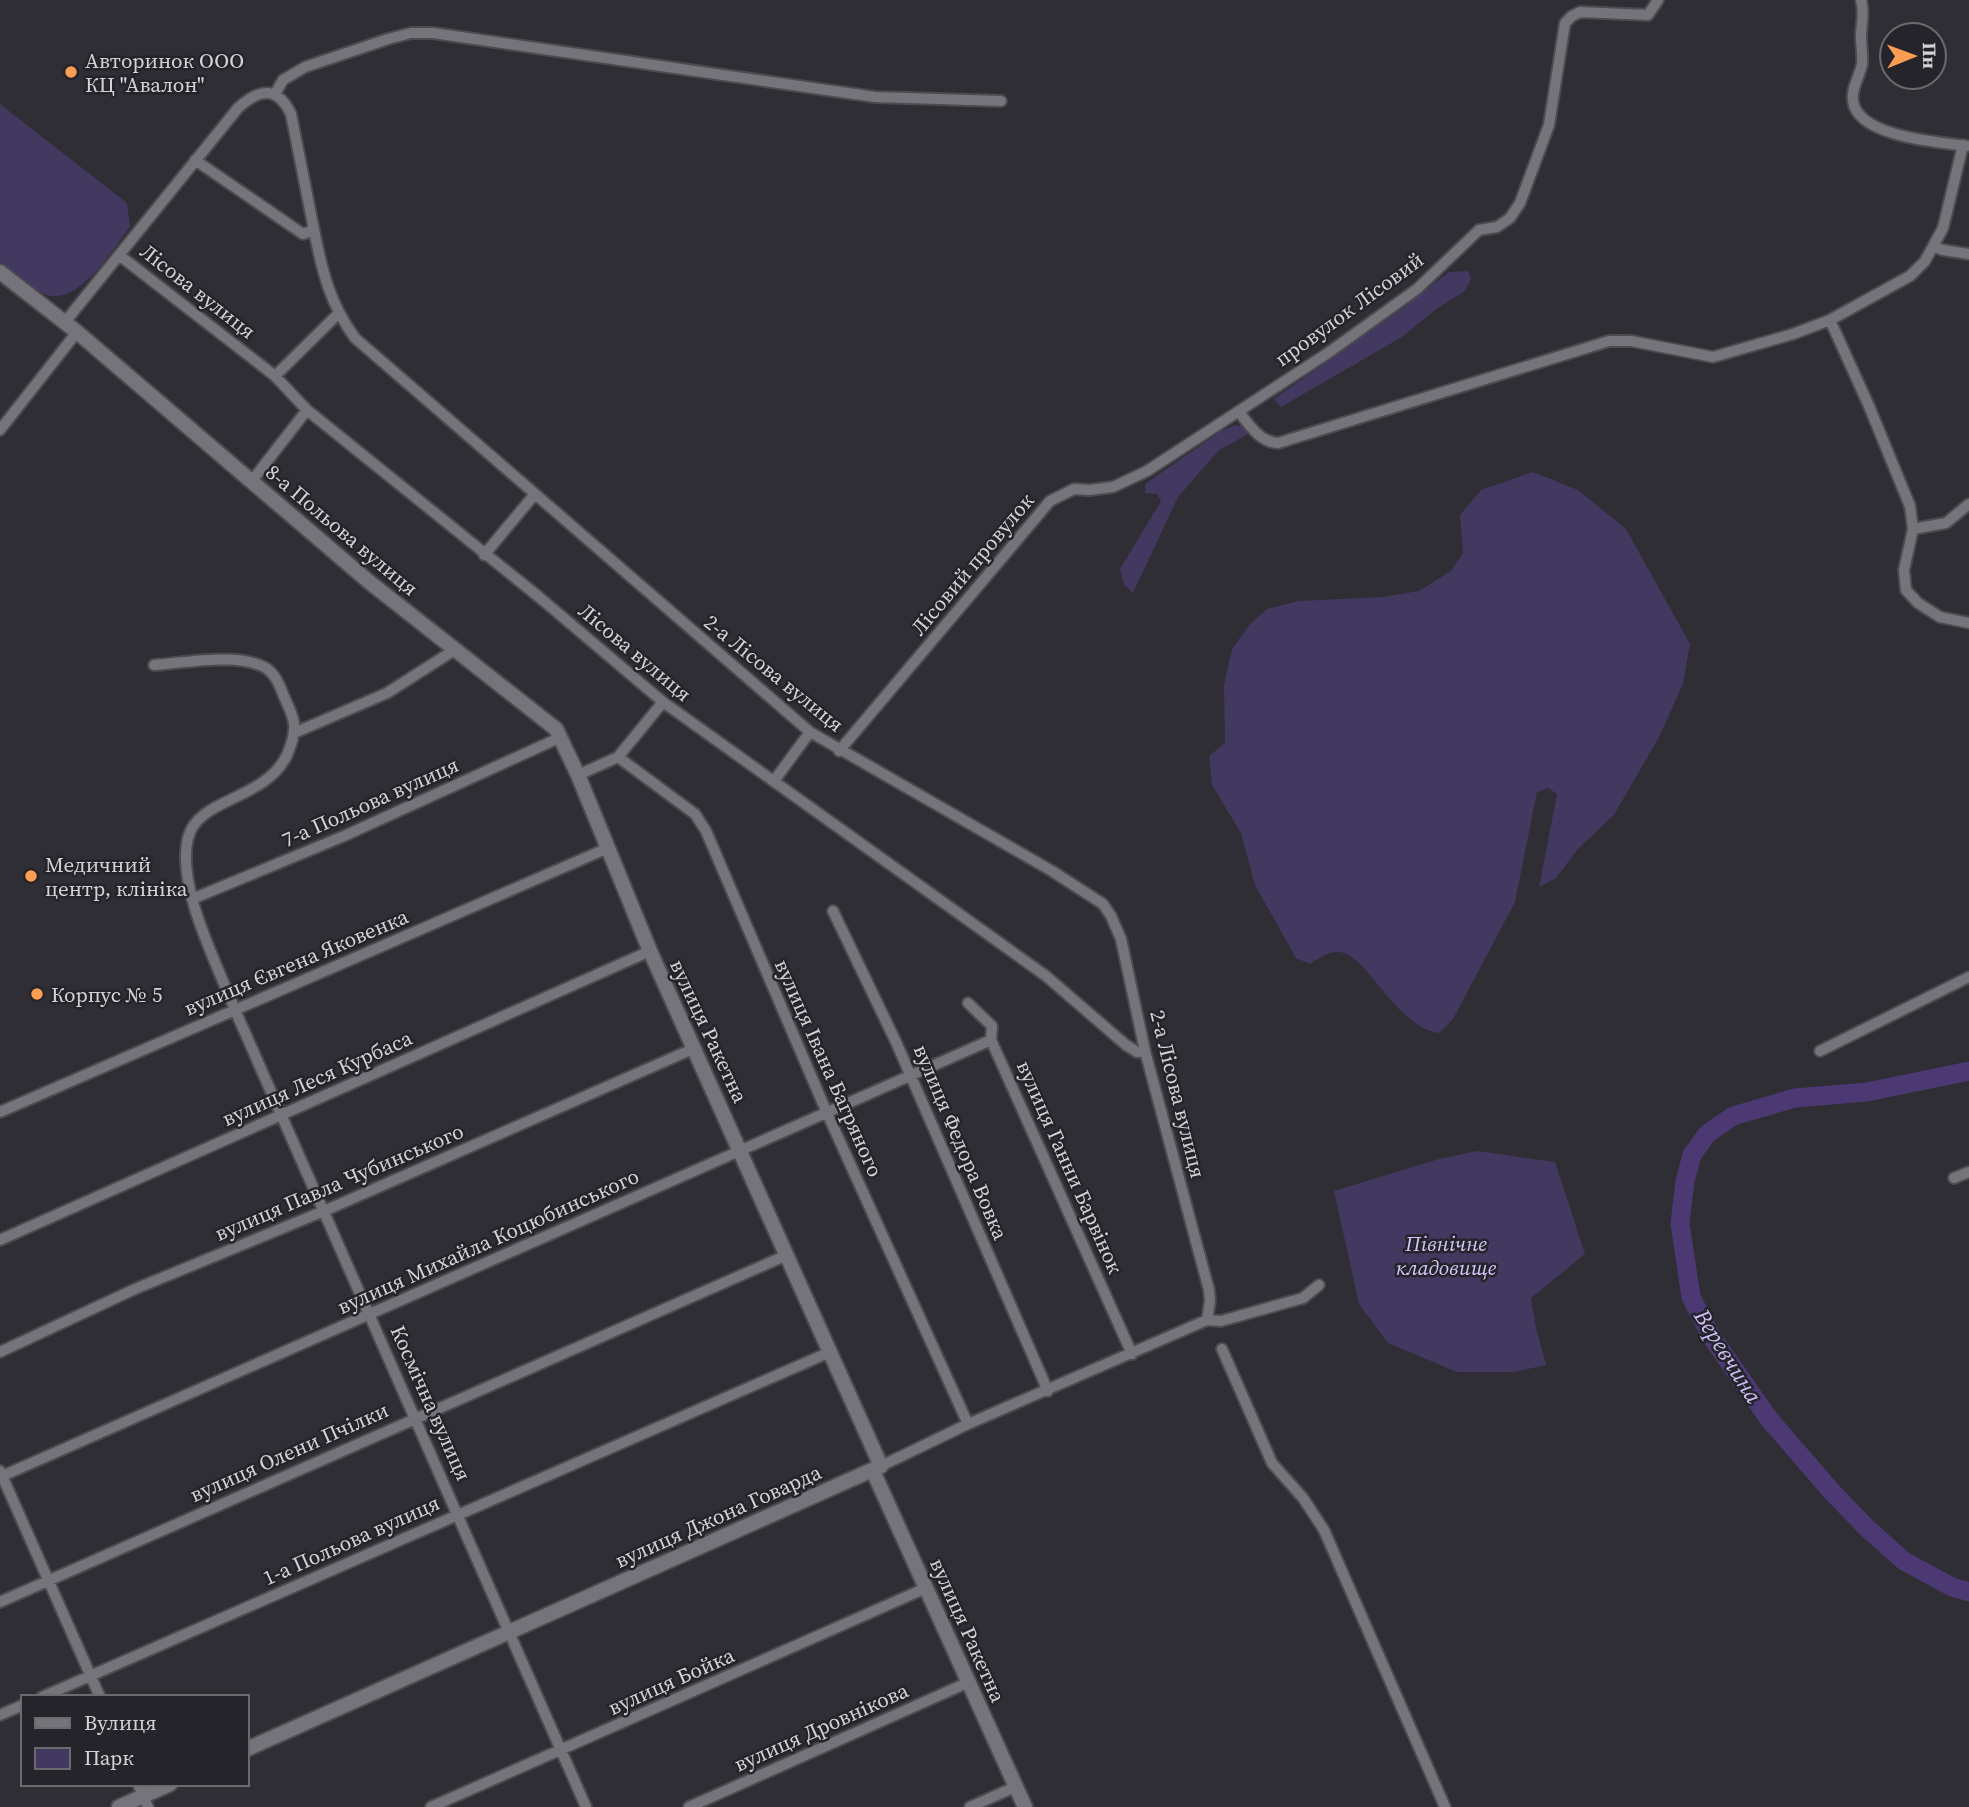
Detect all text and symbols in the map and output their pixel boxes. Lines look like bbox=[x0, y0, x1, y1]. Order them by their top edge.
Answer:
north arrow bbox=[1878, 21, 1948, 91]
text: Пн bbox=[1917, 42, 1943, 69]
place label: Авторинок ООО КЦ "Авалон" bbox=[85, 46, 244, 99]
marker: Авторинок ООО КЦ "Авалон" bbox=[63, 64, 79, 80]
street label: Лісова вулиця bbox=[134, 237, 262, 345]
street label: провулок Лісовий bbox=[1269, 245, 1429, 373]
street label: 8-а Польова вулиця bbox=[260, 458, 424, 602]
street label: Лісовий провулок bbox=[904, 486, 1040, 641]
street label: Лісова вулиця bbox=[572, 596, 698, 708]
street label: 2-а Лісова вулиця bbox=[698, 608, 850, 738]
street label: 7-а Польова вулиця bbox=[277, 750, 463, 854]
place label: Медичний центр, клініка bbox=[45, 850, 188, 903]
marker: Медичний центр, клініка bbox=[23, 868, 39, 884]
street label: вулиця Євгена Яковенка bbox=[179, 901, 413, 1022]
street label: вулиця Ракетна bbox=[663, 955, 755, 1108]
street label: вулиця Івана Багряного bbox=[768, 955, 890, 1181]
place label: Корпус № 5 bbox=[51, 980, 162, 1009]
marker: Корпус № 5 bbox=[29, 986, 45, 1002]
street label: 2-а Лісова вулиця bbox=[1143, 1007, 1213, 1181]
street label: вулиця Леся Курбаса bbox=[217, 1023, 417, 1133]
street label: вулиця Федора Вовка bbox=[907, 1040, 1015, 1244]
street label: вулиця Ганни Барвінок bbox=[1010, 1056, 1130, 1279]
street label: вулиця Павла Чубинського bbox=[210, 1116, 468, 1248]
street label: вулиця Михайла Коцюбинського bbox=[333, 1161, 643, 1321]
park label: Північне кладовище bbox=[1396, 1229, 1497, 1282]
water label: Веревчина bbox=[1686, 1302, 1770, 1409]
street label: Космічна вулиця bbox=[384, 1321, 478, 1485]
street label: вулиця Олени Пчілки bbox=[185, 1395, 393, 1509]
street label: вулиця Джона Говарда bbox=[610, 1457, 826, 1575]
street label: 1-а Польова вулиця bbox=[258, 1488, 444, 1592]
street label: вулиця Ракетна bbox=[923, 1553, 1013, 1707]
street label: вулиця Бойка bbox=[603, 1640, 739, 1722]
street label: вулиця Дровнікова bbox=[729, 1675, 913, 1778]
legend bbox=[21, 1695, 248, 1786]
text: Вулиця bbox=[84, 1708, 157, 1737]
text: Парк bbox=[84, 1743, 134, 1772]

